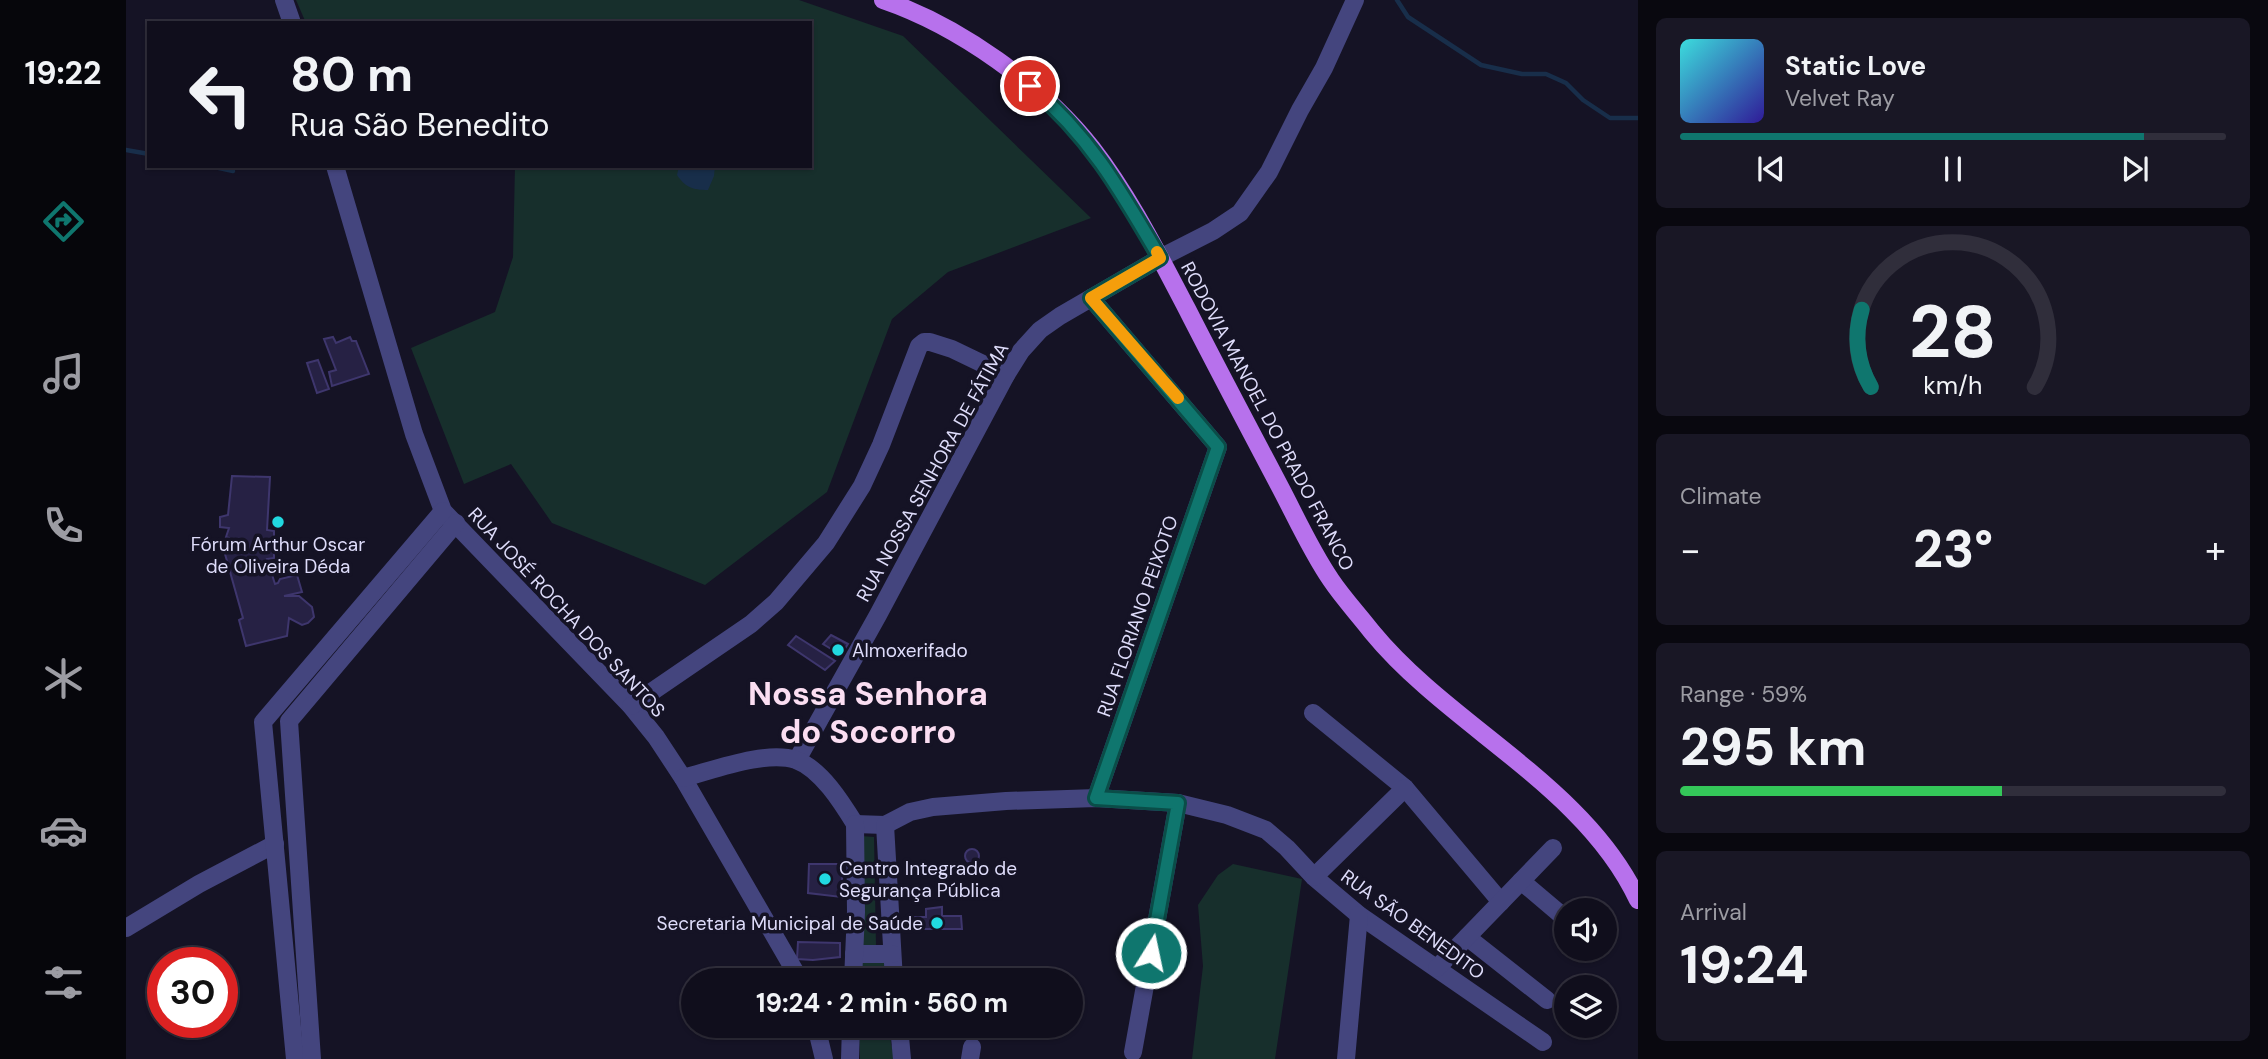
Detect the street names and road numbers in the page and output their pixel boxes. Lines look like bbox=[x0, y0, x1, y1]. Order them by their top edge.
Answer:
street label: RODOVIA MANOEL DO PRADO FRANCO bbox=[1175, 257, 1360, 575]
street label: RUA NOSSA SENHORA DE FÁTIMA bbox=[851, 338, 1014, 606]
street label: RUA JOSÉ ROCHA DOS SANTOS bbox=[463, 502, 671, 723]
street label: RUA FLORIANO PEIXOTO bbox=[1091, 512, 1184, 720]
street label: RUA SÃO BENEDITO bbox=[1336, 864, 1490, 985]

